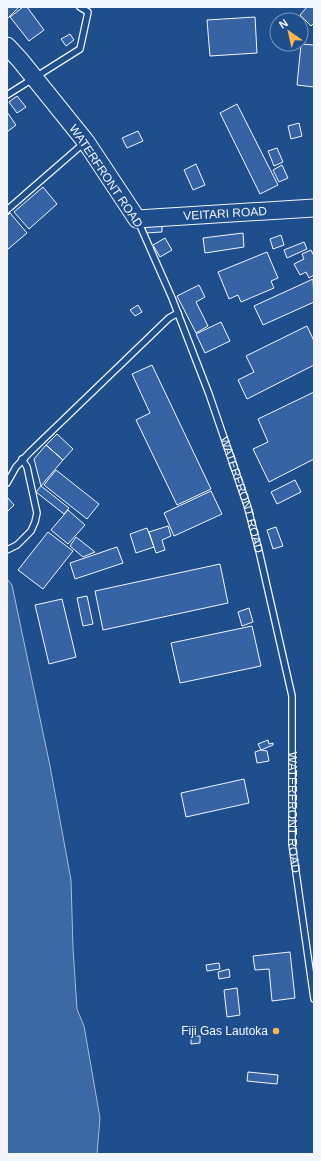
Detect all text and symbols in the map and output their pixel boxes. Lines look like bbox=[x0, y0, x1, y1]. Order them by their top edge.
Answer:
north arrow bbox=[269, 12, 309, 52]
text: N bbox=[277, 16, 290, 31]
street label: WATERFRONT ROAD bbox=[66, 122, 146, 230]
street label: VEITARI ROAD bbox=[183, 204, 268, 223]
street label: WATERFRONT ROAD bbox=[217, 435, 266, 555]
street label: WATERFRONT ROAD bbox=[285, 752, 303, 874]
place label: Fiji Gas Lautoka bbox=[181, 1024, 268, 1038]
marker: Fiji Gas Lautoka bbox=[271, 1026, 281, 1036]

